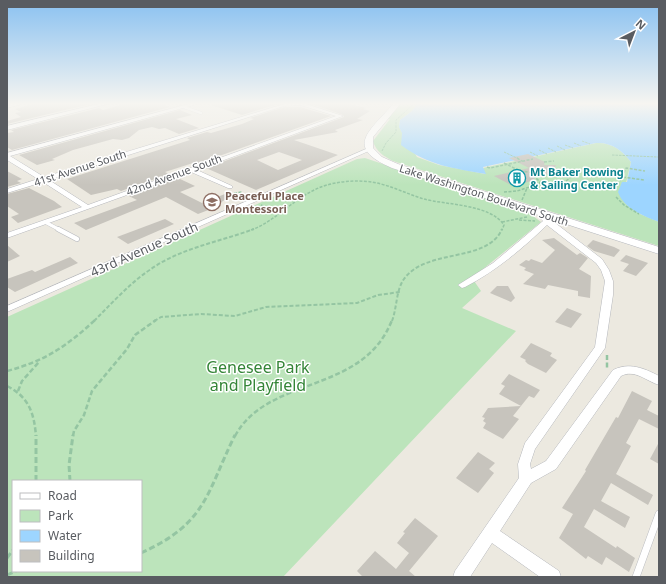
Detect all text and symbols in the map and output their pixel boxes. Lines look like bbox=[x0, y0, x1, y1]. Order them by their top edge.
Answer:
north arrow bbox=[614, 12, 654, 52]
text: N bbox=[633, 16, 649, 33]
street label: 41st Avenue South bbox=[32, 145, 128, 190]
street label: 42nd Avenue South bbox=[124, 150, 224, 199]
street label: Lake Washington Boulevard South bbox=[398, 160, 571, 229]
place label: Mt Baker Rowing & Sailing Center bbox=[530, 164, 624, 192]
building icon: Mt Baker Rowing & Sailing Center bbox=[507, 168, 527, 188]
place label: Peaceful Place Montessori bbox=[225, 188, 304, 216]
school or university icon: Peaceful Place Montessori bbox=[202, 192, 222, 212]
street label: 43rd Avenue South bbox=[87, 217, 201, 281]
park label: Genesee Park and Playfield bbox=[206, 356, 310, 396]
legend bbox=[12, 480, 142, 572]
text: Road bbox=[48, 487, 77, 504]
text: Park bbox=[48, 507, 74, 524]
text: Water bbox=[48, 527, 82, 544]
text: Building bbox=[48, 547, 95, 564]

